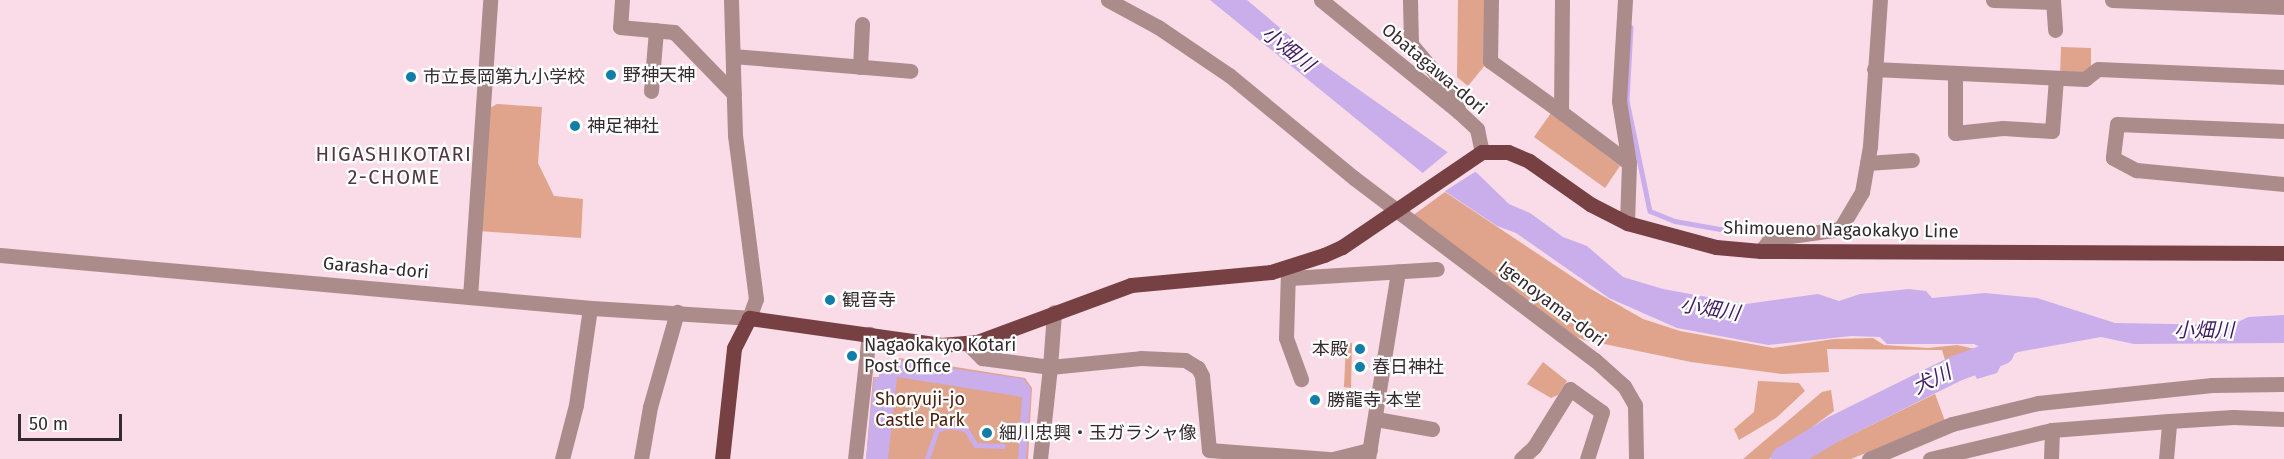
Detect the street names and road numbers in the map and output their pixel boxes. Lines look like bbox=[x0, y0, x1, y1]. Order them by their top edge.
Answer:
street label: Obatagawa-dori bbox=[1377, 19, 1491, 119]
street label: Shimoueno Nagaokakyo Line bbox=[1723, 217, 1959, 243]
street label: Garasha-dori bbox=[322, 253, 430, 283]
street label: Igenoyama-dori bbox=[1494, 257, 1610, 351]

